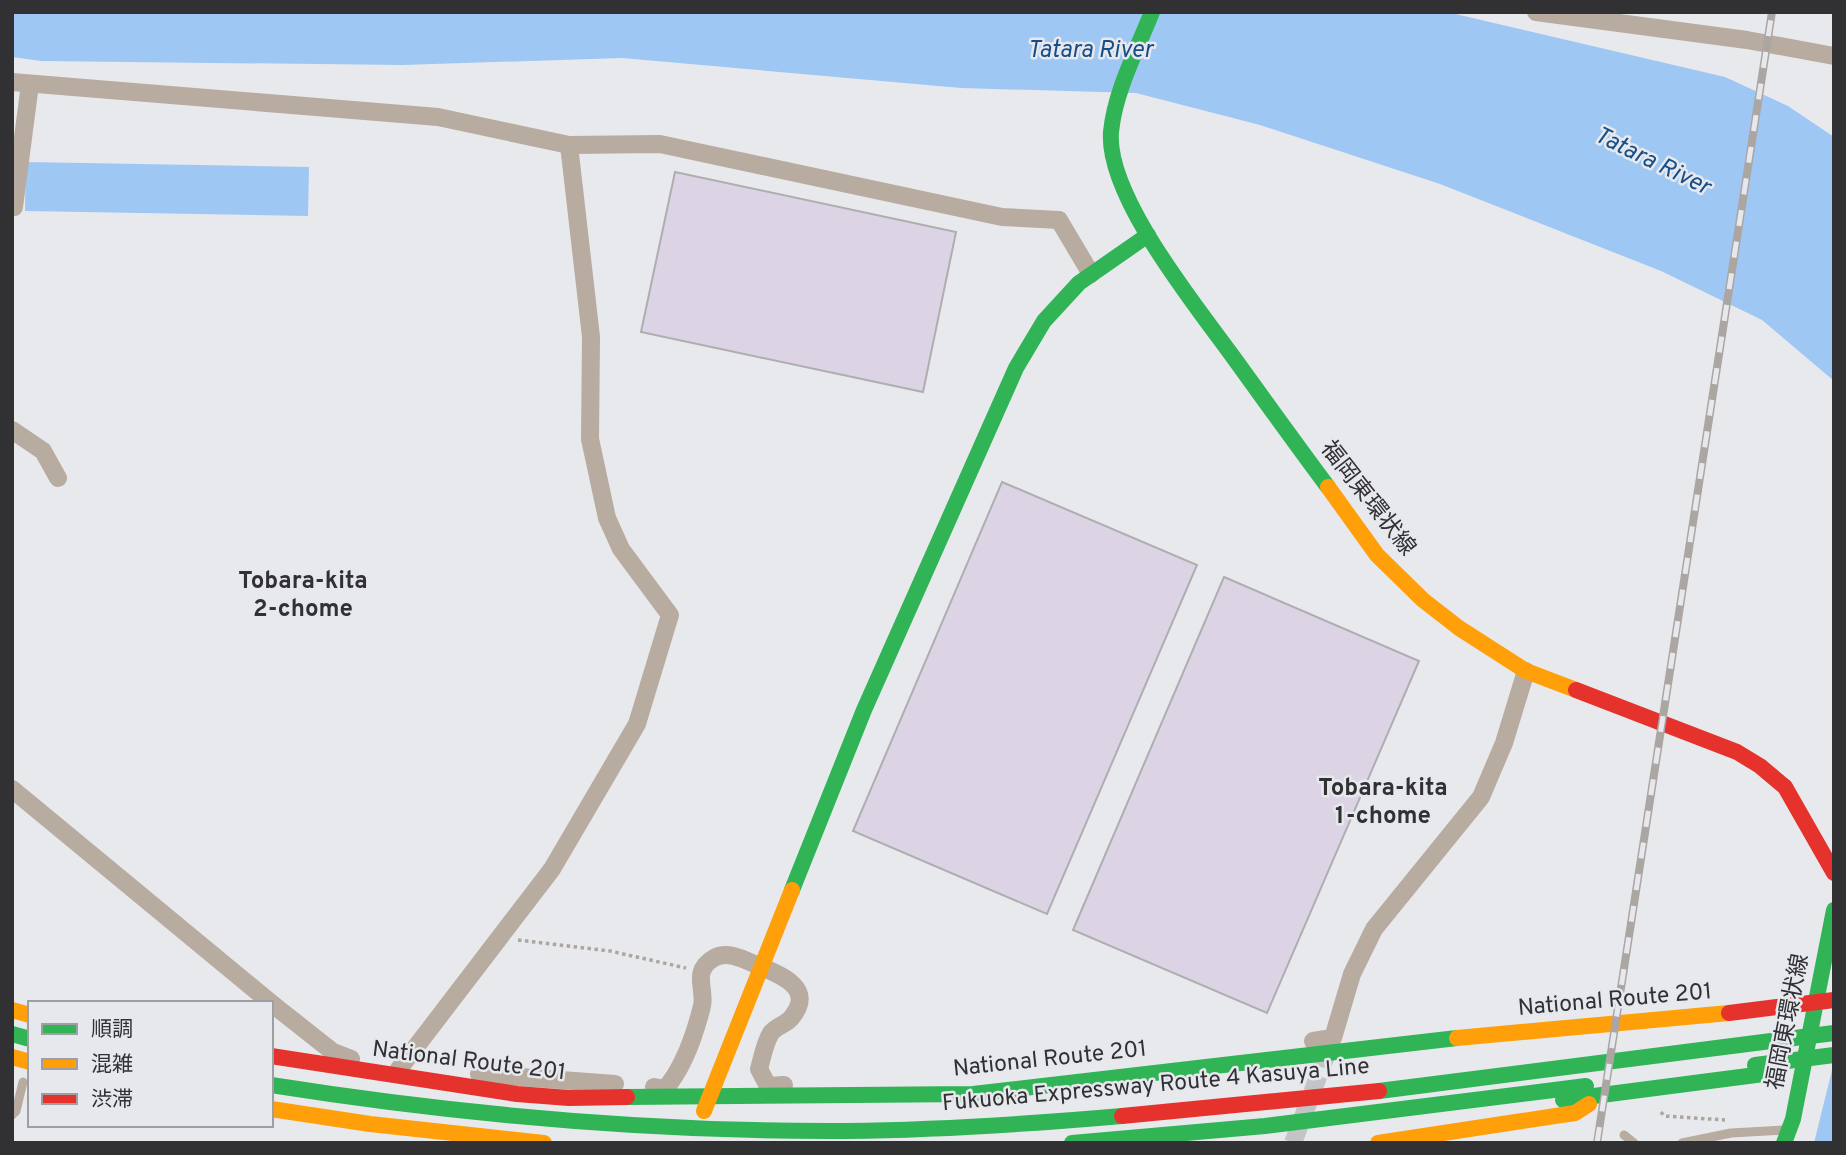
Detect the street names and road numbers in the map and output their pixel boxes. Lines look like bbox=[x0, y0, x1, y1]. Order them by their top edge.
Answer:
street label: 福岡東環状線 bbox=[1313, 436, 1421, 562]
street label: 福岡東環状線 bbox=[1762, 952, 1816, 1092]
street label: National Route 201 bbox=[1517, 978, 1713, 1024]
street label: National Route 201 bbox=[952, 1035, 1148, 1085]
street label: National Route 201 bbox=[371, 1036, 567, 1088]
street label: Fukuoka Expressway Route 4 Kasuya Line bbox=[941, 1053, 1371, 1119]

